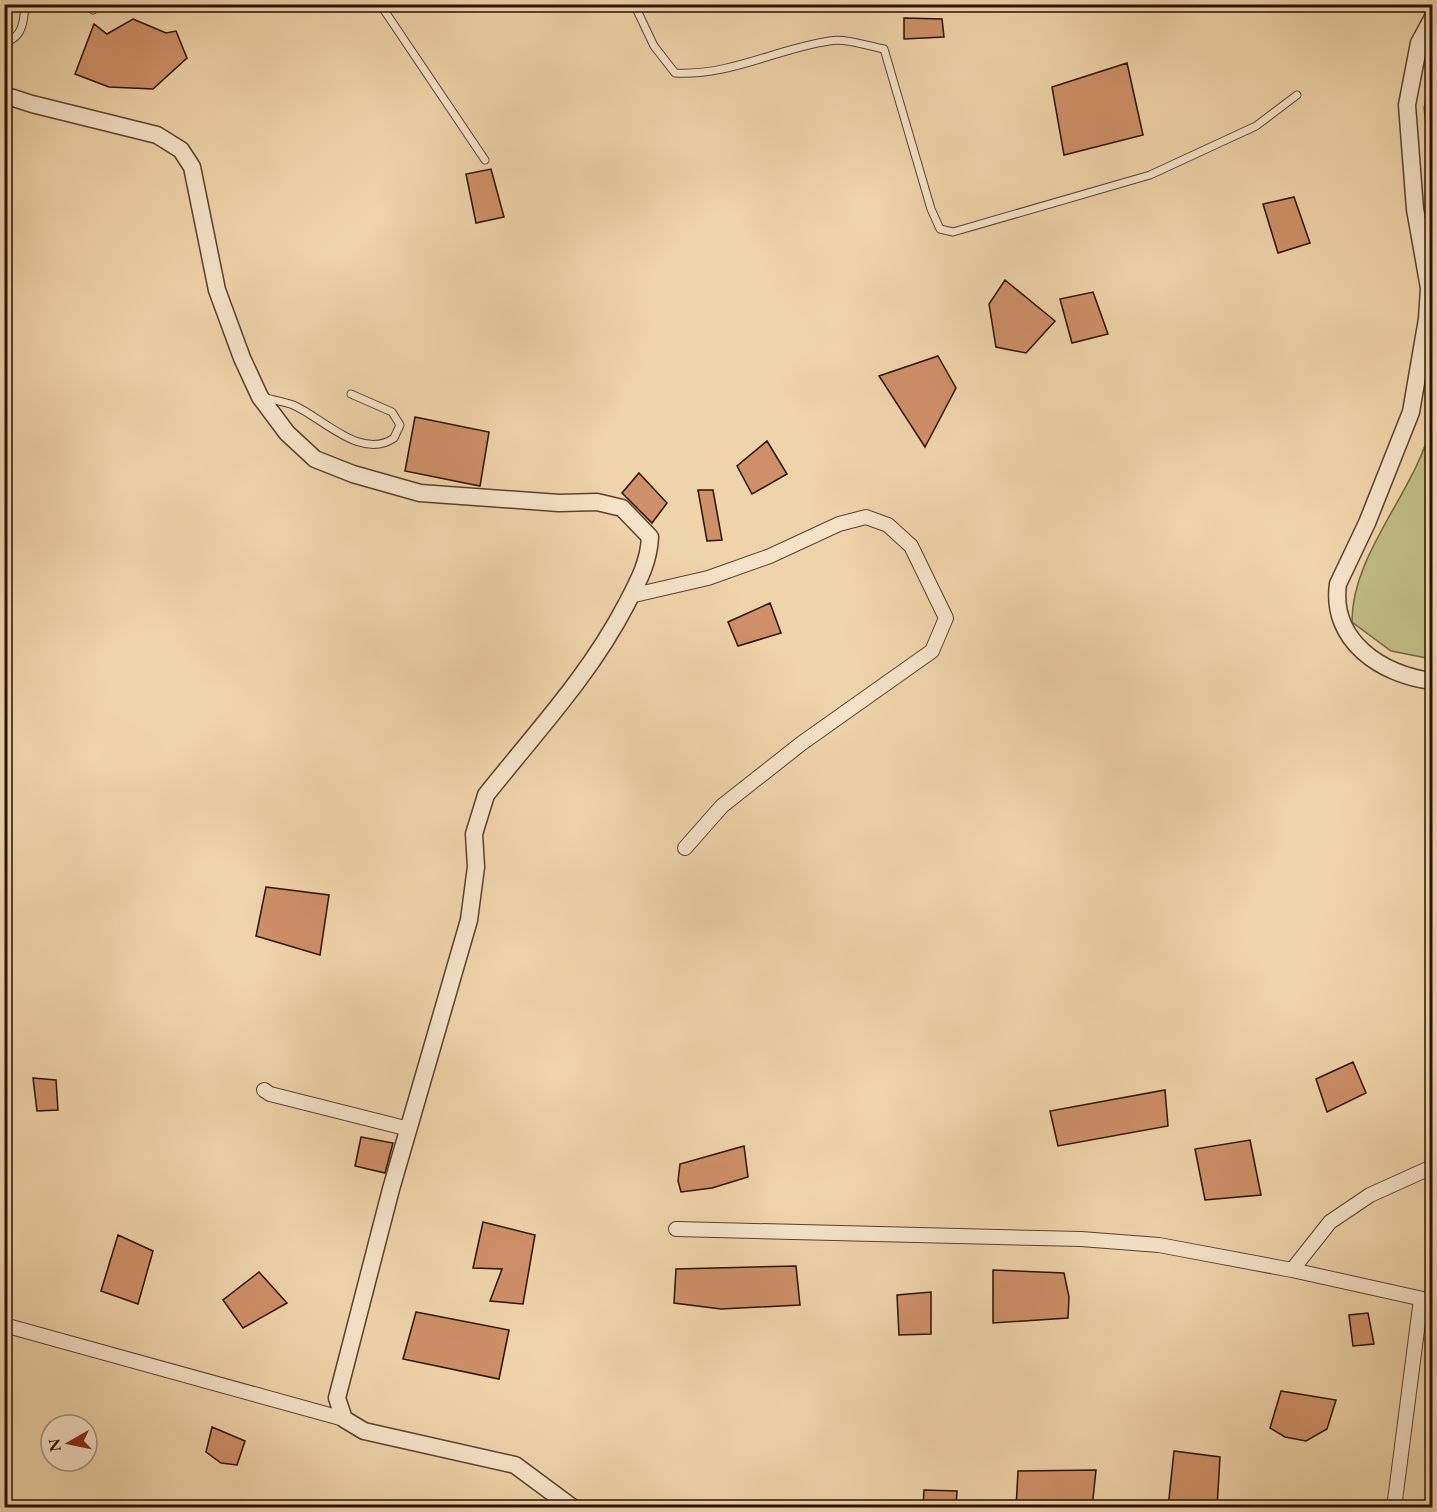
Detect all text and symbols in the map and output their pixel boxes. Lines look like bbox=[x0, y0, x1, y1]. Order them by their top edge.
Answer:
north arrow bbox=[39, 1413, 99, 1473]
text: N bbox=[43, 1437, 66, 1453]

